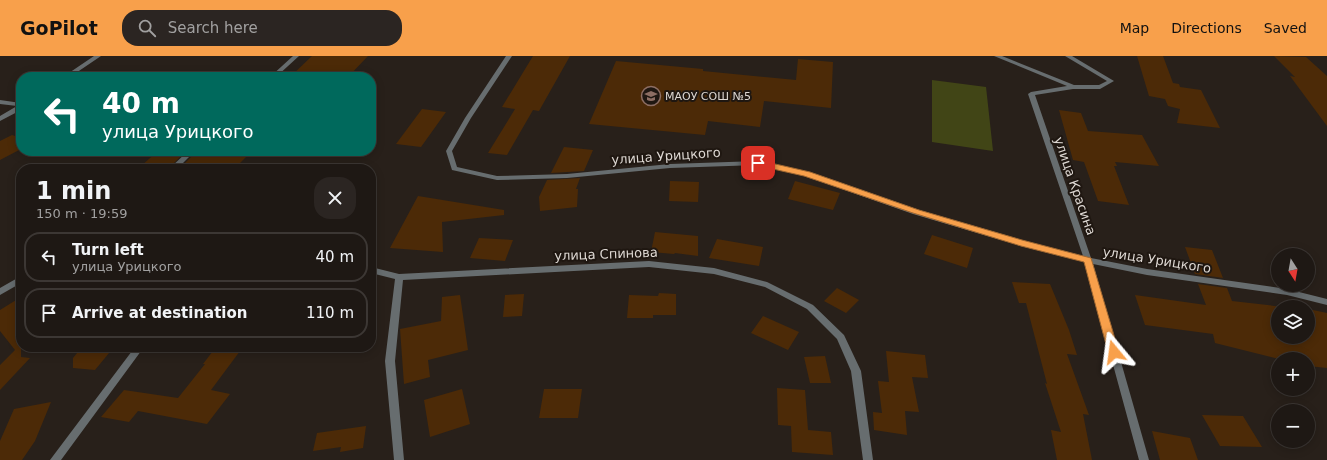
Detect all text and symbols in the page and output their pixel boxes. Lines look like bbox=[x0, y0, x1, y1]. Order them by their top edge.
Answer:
search box bbox=[122, 10, 402, 46]
text: GoPilot bbox=[20, 17, 98, 39]
icon: search bbox=[136, 17, 158, 39]
text: Search here bbox=[168, 19, 258, 37]
text: Map bbox=[1120, 20, 1149, 36]
text: Directions bbox=[1171, 20, 1242, 36]
text: Saved bbox=[1264, 20, 1307, 36]
school or university icon: МАОУ СОШ №5 bbox=[640, 85, 662, 107]
text: 40 m bbox=[102, 87, 180, 120]
icon: left bbox=[36, 88, 88, 140]
place label: МАОУ СОШ №5 bbox=[665, 90, 751, 103]
text: улица Урицкого bbox=[102, 121, 254, 142]
street label: улица Красина bbox=[1051, 135, 1099, 237]
street label: улица Урицкого bbox=[611, 145, 721, 167]
pin bbox=[741, 146, 775, 180]
icon: arrive bbox=[747, 152, 769, 174]
text: 1 min bbox=[36, 177, 111, 205]
button: close bbox=[314, 177, 356, 219]
text: 150 m · 19:59 bbox=[36, 206, 127, 221]
text: Turn left bbox=[72, 241, 144, 259]
street label: улица Урицкого bbox=[1102, 244, 1212, 276]
street label: улица Спинова bbox=[554, 245, 658, 263]
icon: left bbox=[38, 246, 60, 268]
text: 40 m bbox=[316, 248, 354, 266]
north arrow bbox=[1271, 248, 1315, 292]
map controls bbox=[1271, 248, 1315, 448]
text: улица Урицкого bbox=[72, 259, 181, 274]
button: layers bbox=[1271, 300, 1315, 344]
icon: arrive bbox=[38, 302, 60, 324]
text: Arrive at destination bbox=[72, 304, 247, 322]
text: 110 m bbox=[306, 304, 354, 322]
position arrow bbox=[1093, 331, 1135, 373]
button: + bbox=[1271, 352, 1315, 396]
button: − bbox=[1271, 404, 1315, 448]

